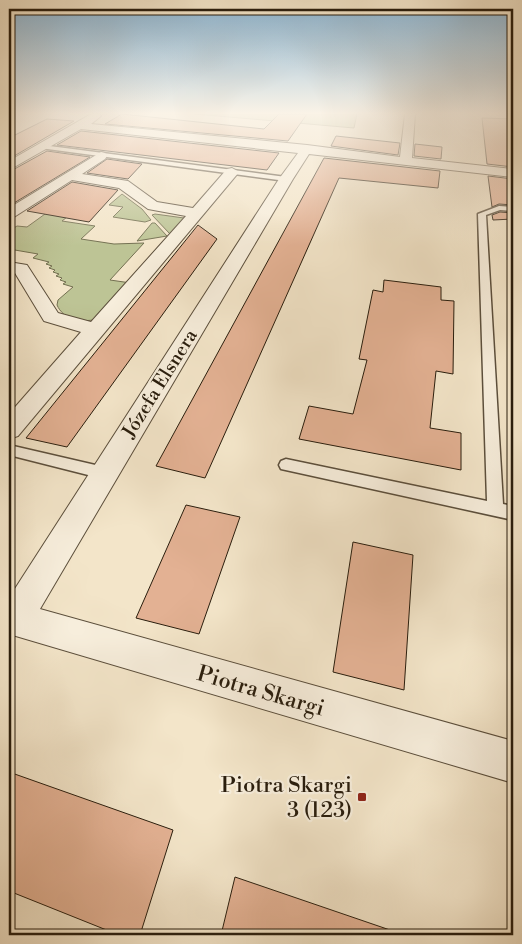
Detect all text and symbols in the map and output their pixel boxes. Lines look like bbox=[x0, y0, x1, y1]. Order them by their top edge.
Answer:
street label: Józefa Elsnera bbox=[116, 324, 203, 443]
street label: Piotra Skargi bbox=[194, 660, 327, 723]
place label: Piotra Skargi 3 (123) bbox=[221, 772, 352, 824]
marker: Piotra Skargi 3 (123) bbox=[356, 791, 368, 803]

